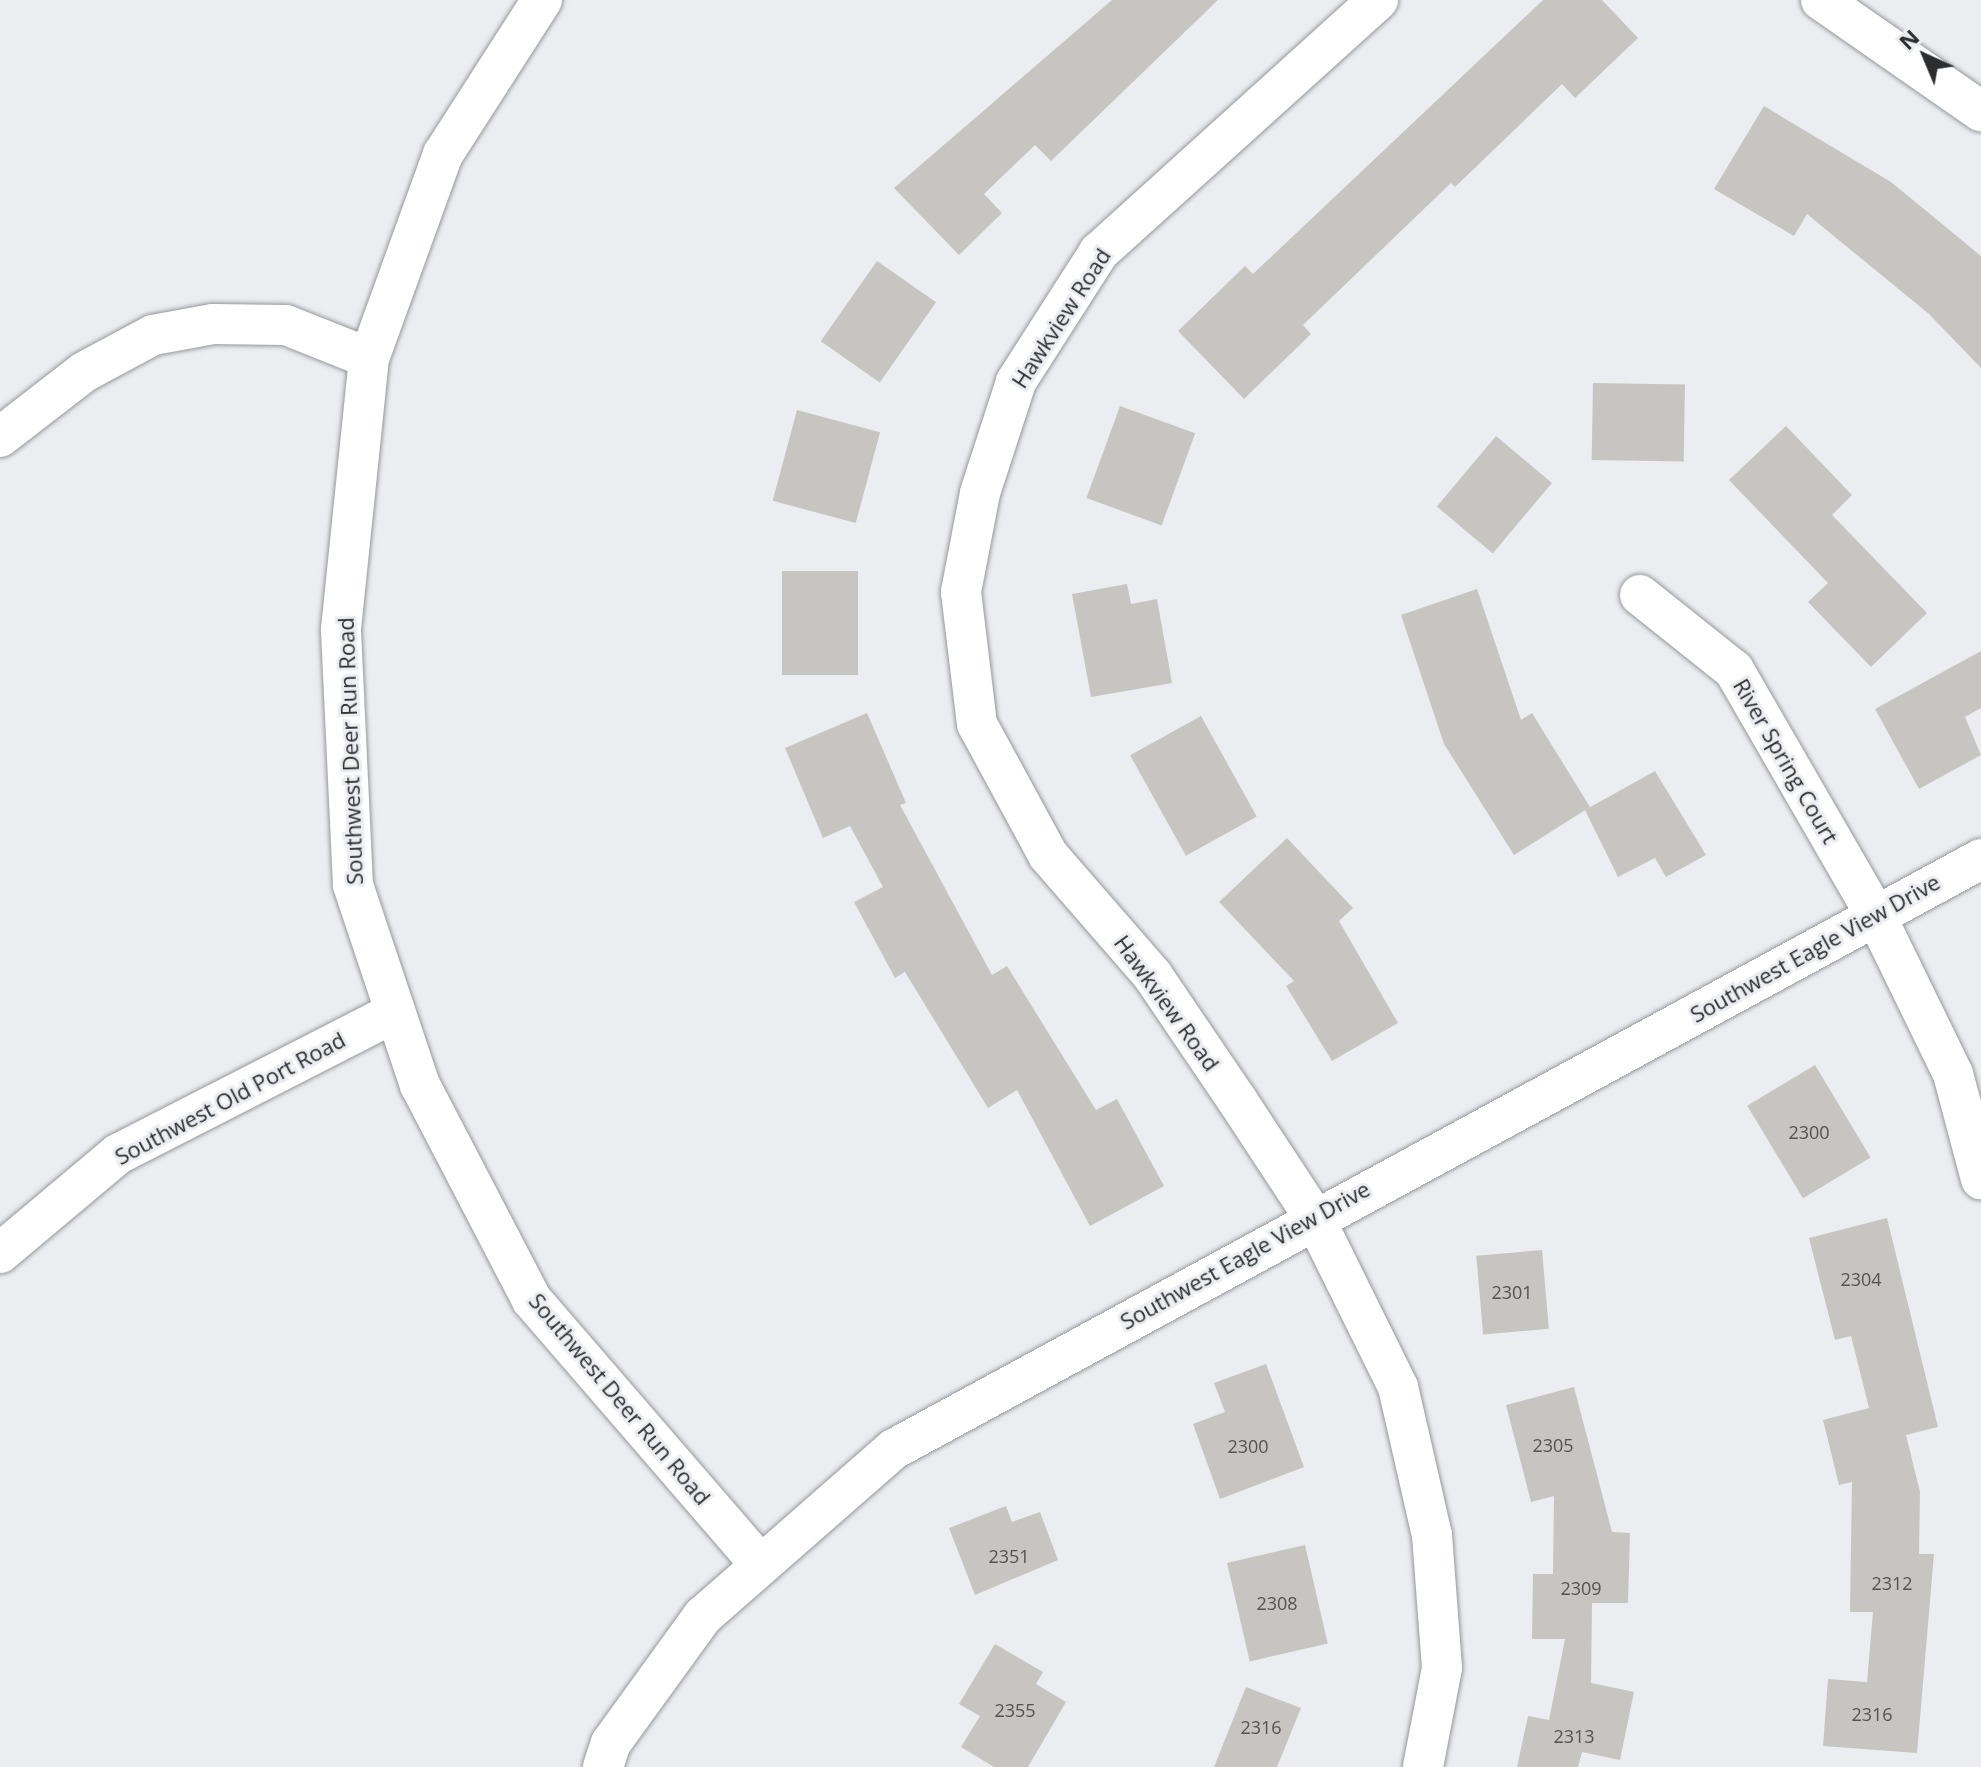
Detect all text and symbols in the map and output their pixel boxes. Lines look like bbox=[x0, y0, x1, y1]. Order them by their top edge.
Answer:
north arrow bbox=[1885, 16, 1965, 96]
text: N bbox=[1891, 22, 1925, 56]
street label: Hawkview Road bbox=[1006, 243, 1116, 393]
street label: Southwest Deer Run Road bbox=[332, 617, 368, 885]
street label: River Spring Court bbox=[1728, 674, 1844, 848]
street label: Southwest Eagle View Drive bbox=[1686, 868, 1944, 1028]
street label: Hawkview Road bbox=[1109, 930, 1225, 1076]
street label: Southwest Old Port Road bbox=[110, 1026, 350, 1170]
house number: 2300 bbox=[1788, 1121, 1830, 1143]
street label: Southwest Eagle View Drive bbox=[1116, 1175, 1374, 1335]
house number: 2304 bbox=[1840, 1268, 1882, 1290]
house number: 2301 bbox=[1491, 1281, 1533, 1303]
street label: Southwest Deer Run Road bbox=[524, 1288, 716, 1510]
house number: 2305 bbox=[1532, 1434, 1574, 1456]
house number: 2300 bbox=[1227, 1435, 1269, 1457]
house number: 2351 bbox=[988, 1545, 1030, 1567]
house number: 2312 bbox=[1871, 1572, 1913, 1594]
house number: 2309 bbox=[1560, 1577, 1602, 1599]
house number: 2308 bbox=[1256, 1592, 1298, 1614]
house number: 2355 bbox=[994, 1699, 1036, 1721]
house number: 2316 bbox=[1851, 1703, 1893, 1725]
house number: 2316 bbox=[1240, 1716, 1282, 1738]
house number: 2313 bbox=[1553, 1725, 1595, 1747]

